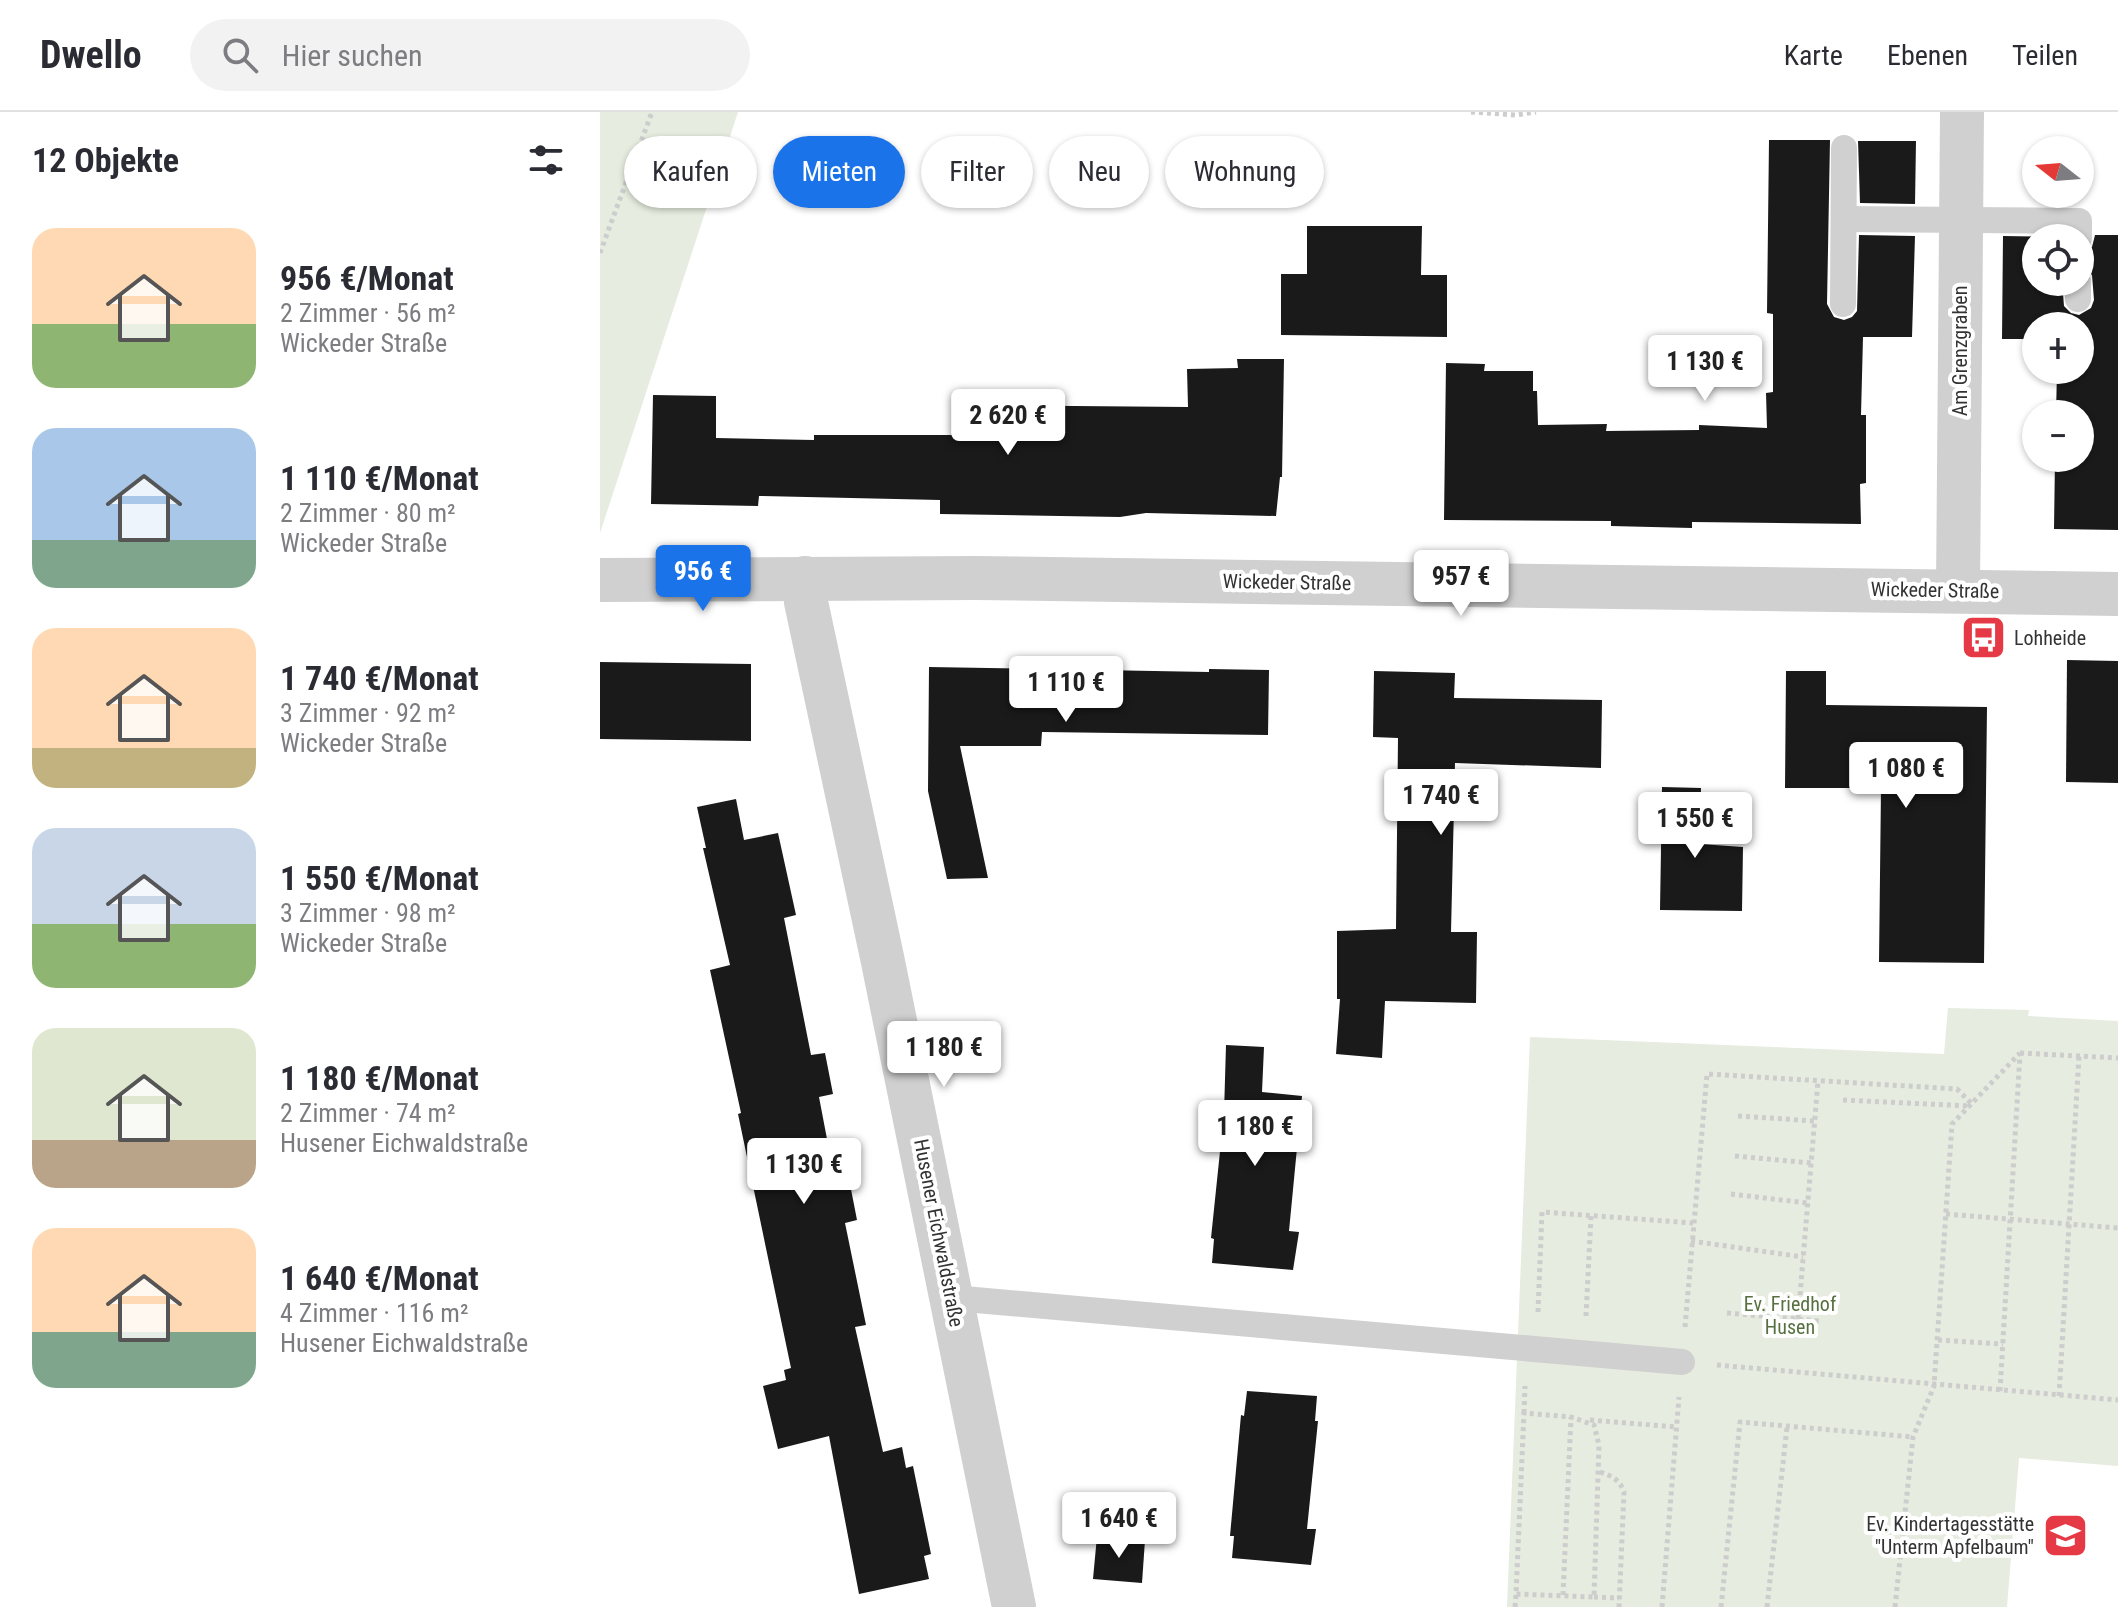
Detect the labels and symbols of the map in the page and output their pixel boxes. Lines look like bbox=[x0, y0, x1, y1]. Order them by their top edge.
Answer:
north arrow bbox=[2022, 136, 2094, 208]
street label: Am Grenzgraben bbox=[1948, 286, 1972, 416]
pin: 1 130 € bbox=[1631, 335, 1779, 403]
pin: 2 620 € bbox=[934, 389, 1082, 457]
pin: 956 € bbox=[647, 545, 759, 613]
pin: 957 € bbox=[1405, 550, 1517, 618]
street label: Wickeder Straße bbox=[1222, 569, 1352, 595]
street label: Wickeder Straße bbox=[1870, 577, 2000, 603]
bus stop icon: Lohheide bbox=[1959, 614, 2007, 662]
place label: Lohheide bbox=[2014, 626, 2086, 650]
pin: 1 110 € bbox=[992, 656, 1140, 724]
pin: 1 080 € bbox=[1832, 742, 1980, 810]
pin: 1 740 € bbox=[1367, 769, 1515, 837]
pin: 1 550 € bbox=[1621, 792, 1769, 860]
pin: 1 180 € bbox=[870, 1021, 1018, 1089]
pin: 1 180 € bbox=[1181, 1100, 1329, 1168]
street label: Husener Eichwaldstraße bbox=[909, 1137, 969, 1329]
pin: 1 130 € bbox=[730, 1138, 878, 1206]
park label: Ev. Friedhof Husen bbox=[1744, 1292, 1837, 1339]
pin: 1 640 € bbox=[1045, 1492, 1193, 1560]
place label: Ev. Kindertagesstätte "Unterm Apfelbaum" bbox=[1866, 1512, 2034, 1559]
school or university icon: Ev. Kindertagesstätte "Unterm Apfelbaum" bbox=[2041, 1512, 2089, 1560]

